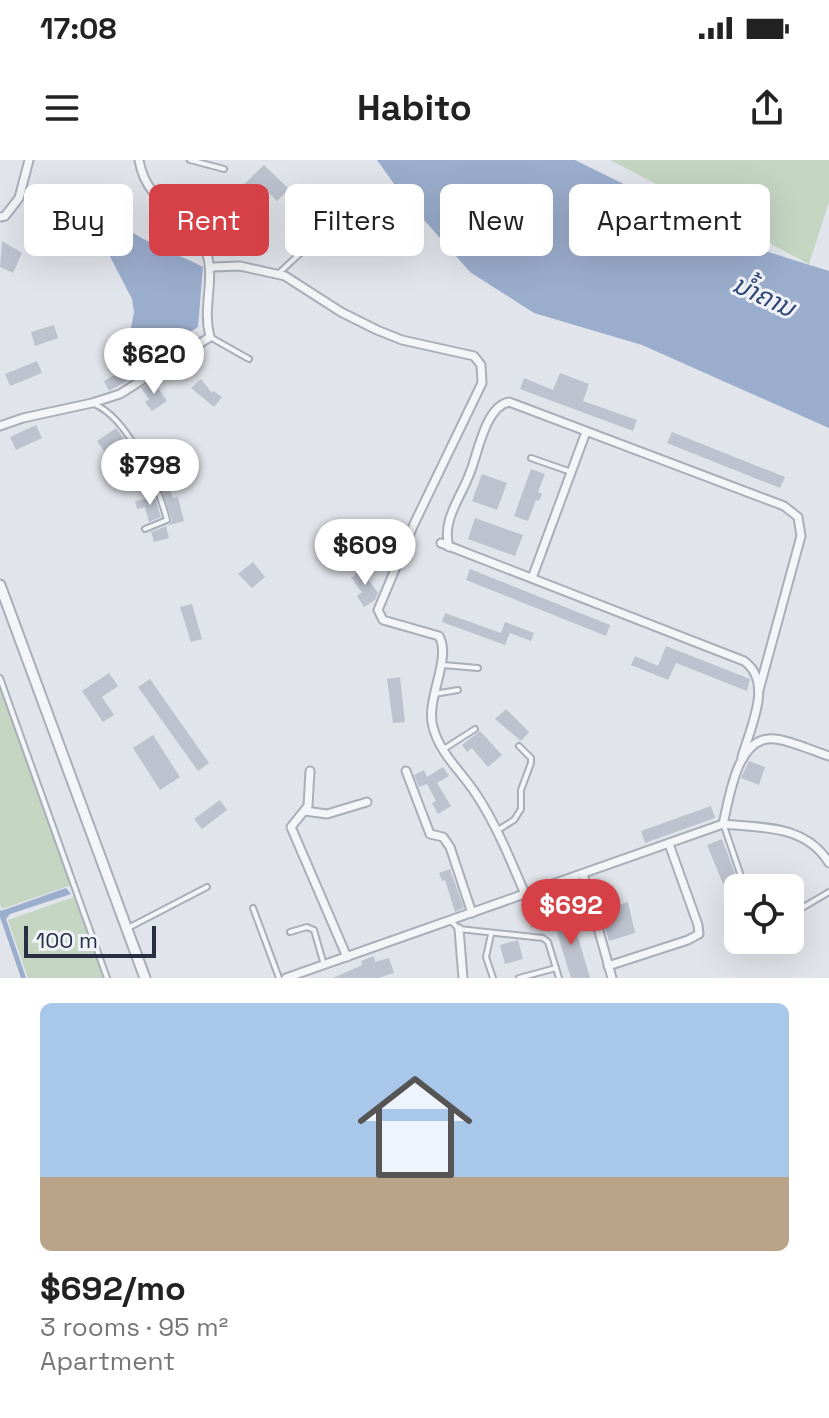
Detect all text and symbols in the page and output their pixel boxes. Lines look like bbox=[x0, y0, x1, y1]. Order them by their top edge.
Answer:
text: 17:08 bbox=[40, 9, 117, 48]
text: Habito bbox=[357, 85, 472, 131]
icon: menu bbox=[40, 86, 84, 130]
icon: share bbox=[745, 86, 789, 130]
chip: Buy bbox=[24, 184, 133, 256]
chip: Rent bbox=[149, 184, 269, 256]
chip: Filters bbox=[285, 184, 424, 256]
chip: New bbox=[440, 184, 553, 256]
chip: Apartment bbox=[569, 184, 770, 256]
water label: ນ້ຳຄານ bbox=[727, 265, 803, 326]
pin: $620 bbox=[107, 328, 201, 396]
text: $620 bbox=[122, 337, 186, 371]
pin: $798 bbox=[103, 439, 197, 507]
text: $798 bbox=[119, 448, 181, 482]
pin: $609 bbox=[318, 519, 412, 587]
text: $609 bbox=[333, 528, 397, 562]
map controls bbox=[724, 874, 804, 954]
button: locate bbox=[724, 874, 804, 954]
pin: $692 bbox=[524, 879, 618, 947]
text: $692 bbox=[539, 888, 603, 922]
scale bar bbox=[24, 922, 156, 958]
text: 100 m bbox=[36, 926, 98, 954]
icon: home bbox=[343, 1055, 487, 1199]
text: $692/mo bbox=[40, 1267, 186, 1310]
text: 3 rooms · 95 m² bbox=[40, 1310, 228, 1344]
text: Apartment bbox=[40, 1344, 175, 1378]

